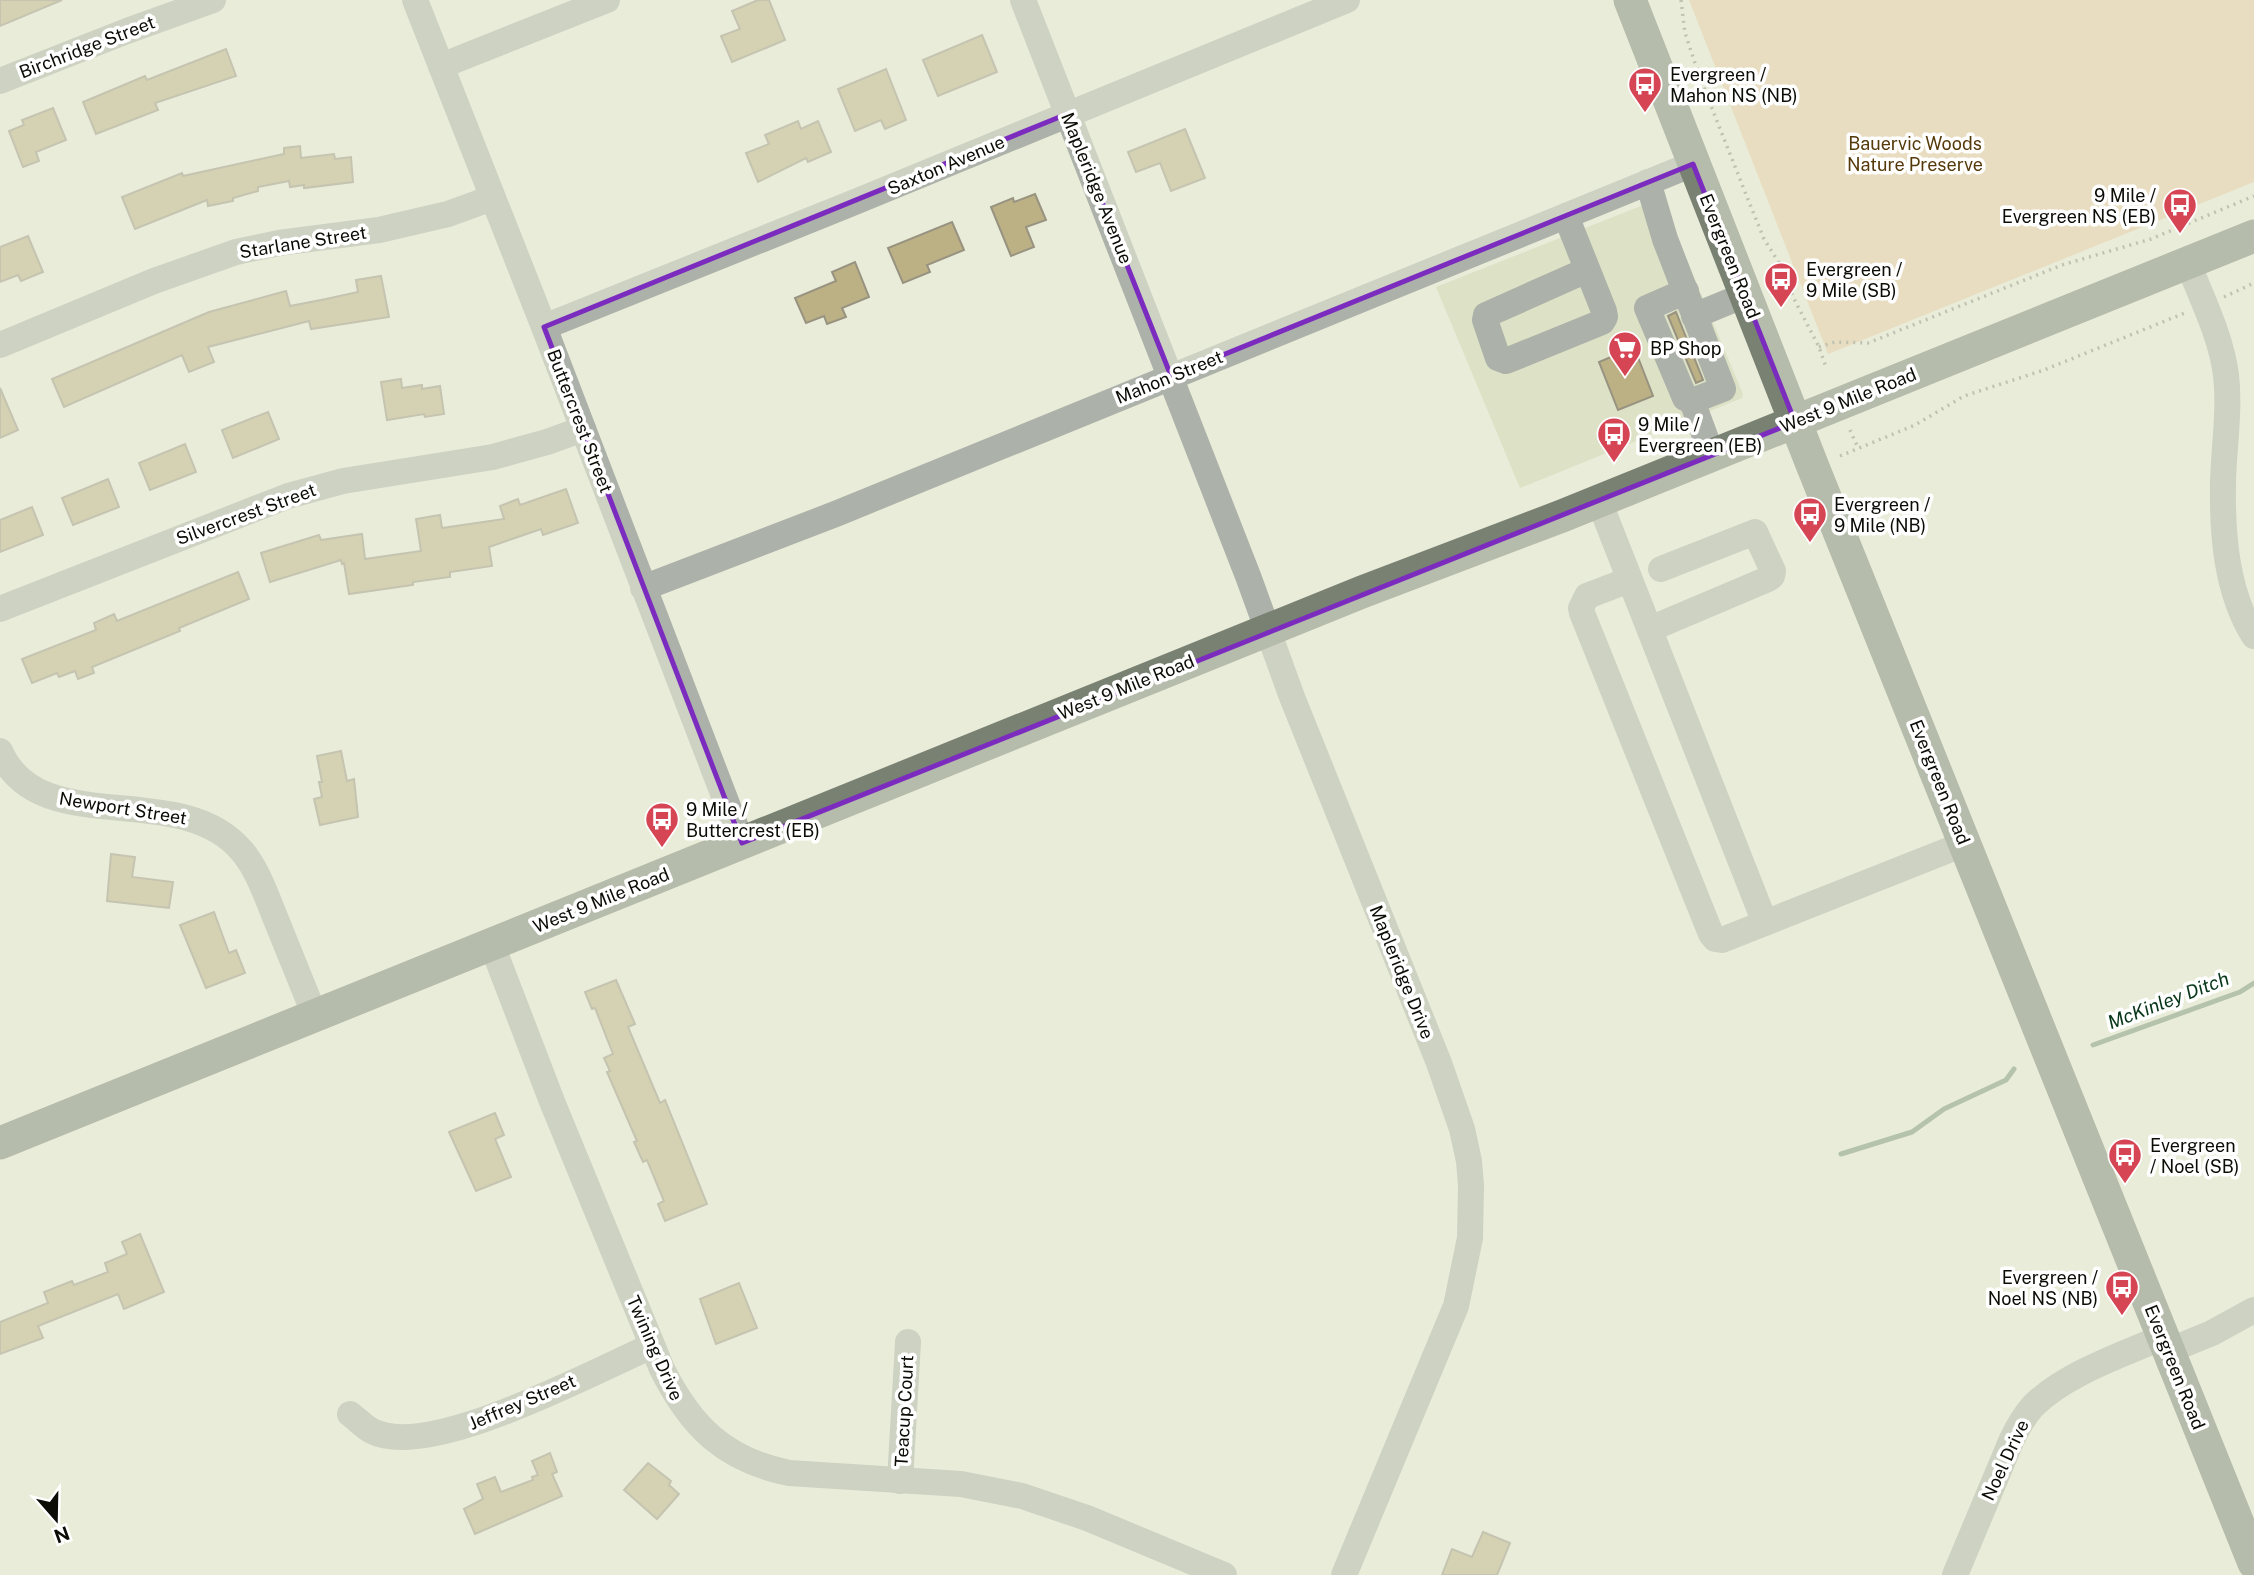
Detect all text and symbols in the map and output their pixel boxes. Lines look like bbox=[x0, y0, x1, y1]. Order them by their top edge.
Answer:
street label: Birchridge Street bbox=[16, 11, 158, 83]
place label: Evergreen / Mahon NS (NB) bbox=[1670, 64, 1798, 106]
bus stop icon: Evergreen / Mahon NS (NB) bbox=[1626, 65, 1664, 114]
street label: Mapleridge Avenue bbox=[1057, 109, 1137, 267]
street label: Saxton Avenue bbox=[884, 131, 1008, 199]
park label: Bauervic Woods Nature Preserve bbox=[1847, 133, 1983, 175]
place label: 9 Mile / Evergreen NS (EB) bbox=[2002, 185, 2157, 227]
bus stop icon: 9 Mile / Evergreen NS (EB) bbox=[2161, 186, 2199, 235]
street label: Evergreen Road bbox=[1695, 191, 1765, 321]
street label: Starlane Street bbox=[238, 222, 368, 262]
place label: Evergreen / 9 Mile (SB) bbox=[1806, 259, 1903, 301]
bus stop icon: Evergreen / 9 Mile (SB) bbox=[1762, 260, 1800, 309]
supermarket icon: BP Shop bbox=[1606, 329, 1644, 378]
place label: BP Shop bbox=[1650, 338, 1721, 359]
street label: Buttercrest Street bbox=[543, 346, 617, 496]
street label: Mahon Street bbox=[1112, 346, 1226, 408]
street label: West 9 Mile Road bbox=[1777, 363, 1919, 437]
place label: 9 Mile / Evergreen (EB) bbox=[1638, 414, 1762, 456]
bus stop icon: 9 Mile / Evergreen (EB) bbox=[1595, 415, 1633, 464]
street label: Silvercrest Street bbox=[173, 479, 319, 549]
place label: Evergreen / 9 Mile (NB) bbox=[1834, 494, 1931, 536]
bus stop icon: Evergreen / 9 Mile (NB) bbox=[1791, 495, 1829, 544]
street label: West 9 Mile Road bbox=[1055, 650, 1197, 724]
street label: Evergreen Road bbox=[1905, 717, 1975, 847]
street label: Newport Street bbox=[58, 788, 188, 828]
place label: 9 Mile / Buttercrest (EB) bbox=[686, 799, 820, 841]
bus stop icon: 9 Mile / Buttercrest (EB) bbox=[643, 800, 681, 849]
street label: West 9 Mile Road bbox=[530, 863, 672, 937]
street label: Mapleridge Drive bbox=[1366, 902, 1438, 1042]
water label: McKinley Ditch bbox=[2104, 967, 2232, 1033]
place label: Evergreen / Noel (SB) bbox=[2150, 1135, 2239, 1177]
bus stop icon: Evergreen / Noel (SB) bbox=[2106, 1136, 2144, 1185]
place label: Evergreen / Noel NS (NB) bbox=[1988, 1267, 2099, 1309]
bus stop icon: Evergreen / Noel NS (NB) bbox=[2103, 1268, 2141, 1317]
street label: Twining Drive bbox=[623, 1292, 687, 1404]
street label: Evergreen Road bbox=[2140, 1302, 2210, 1432]
street label: Teacup Court bbox=[891, 1355, 917, 1467]
street label: Jeffrey Street bbox=[465, 1370, 579, 1434]
street label: Noel Drive bbox=[1977, 1416, 2033, 1504]
north arrow bbox=[21, 1484, 91, 1554]
text: N bbox=[51, 1522, 73, 1548]

